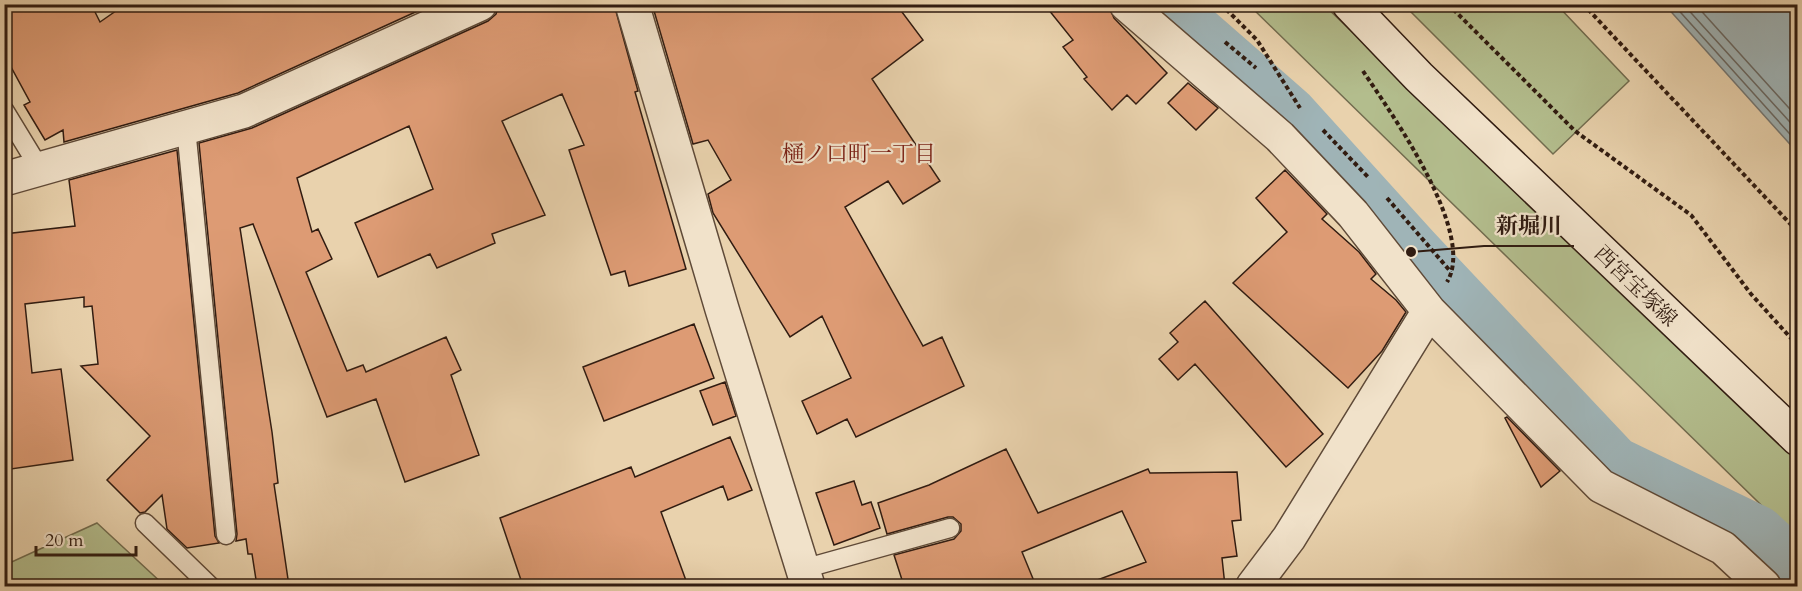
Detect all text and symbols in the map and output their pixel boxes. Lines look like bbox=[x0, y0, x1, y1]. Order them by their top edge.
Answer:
district label: 樋ノ口町一丁目 bbox=[782, 139, 936, 169]
callout: 新堀川 bbox=[1484, 206, 1574, 246]
text: 新堀川 bbox=[1496, 211, 1562, 241]
street label: 西宮宝塚線 bbox=[1588, 239, 1683, 333]
scale bar bbox=[36, 519, 136, 557]
text: 20 m bbox=[45, 528, 84, 553]

